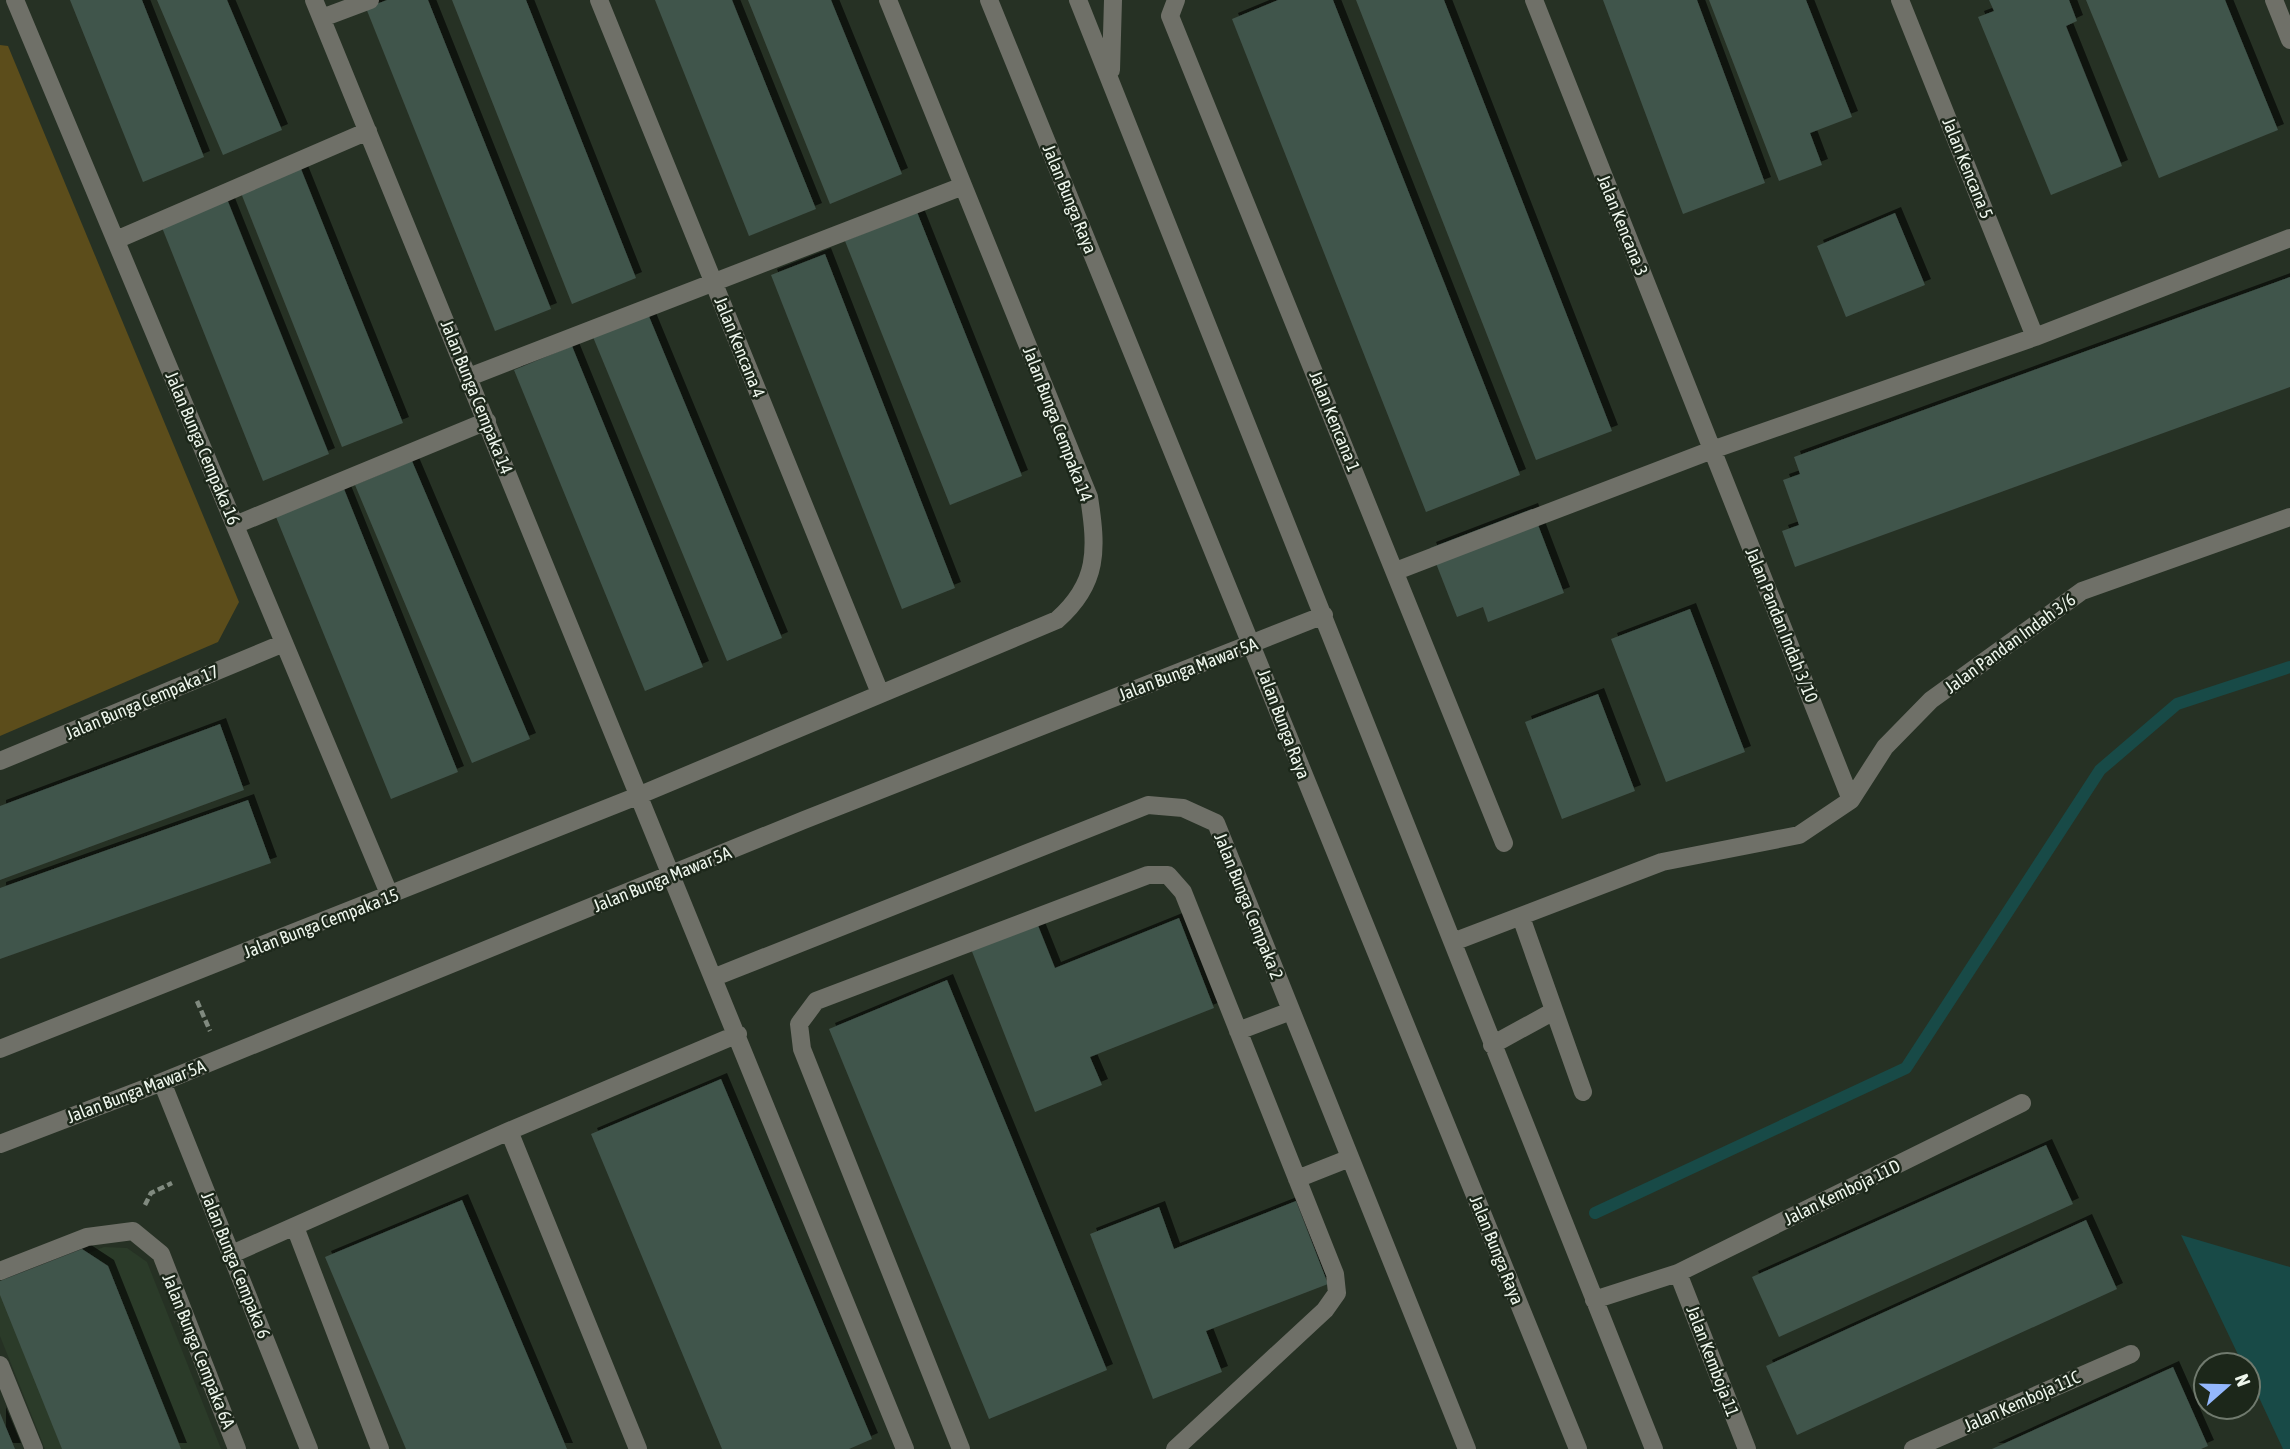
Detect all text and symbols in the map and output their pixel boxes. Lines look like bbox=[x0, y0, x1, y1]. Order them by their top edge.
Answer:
street label: Jalan Kencana 5 bbox=[1938, 115, 1998, 221]
street label: Jalan Bunga Raya bbox=[1039, 141, 1101, 257]
street label: Jalan Kencana 3 bbox=[1593, 172, 1653, 278]
street label: Jalan Kencana 4 bbox=[710, 294, 770, 400]
street label: Jalan Bunga Cempaka 14 bbox=[436, 317, 518, 477]
street label: Jalan Bunga Cempaka 14 bbox=[1019, 343, 1097, 505]
street label: Jalan Bunga Cempaka 16 bbox=[161, 368, 245, 528]
street label: Jalan Kencana 1 bbox=[1305, 368, 1365, 474]
street label: Jalan Pandan Indah 3/10 bbox=[1741, 545, 1823, 705]
street label: Jalan Pandan Indah 3/6 bbox=[1941, 588, 2079, 698]
street label: Jalan Bunga Mawar 5A bbox=[1116, 633, 1261, 705]
street label: Jalan Bunga Cempaka 17 bbox=[62, 660, 222, 744]
street label: Jalan Bunga Raya bbox=[1253, 666, 1315, 782]
street label: Jalan Bunga Cempaka 2 bbox=[1210, 830, 1288, 982]
street label: Jalan Bunga Mawar 5A bbox=[590, 842, 734, 916]
street label: Jalan Bunga Cempaka 15 bbox=[240, 884, 402, 962]
street label: Jalan Bunga Mawar 5A bbox=[64, 1055, 209, 1127]
street label: Jalan Kemboja 11D bbox=[1780, 1155, 1904, 1229]
street label: Jalan Bunga Cempaka 6 bbox=[197, 1189, 275, 1341]
street label: Jalan Bunga Raya bbox=[1466, 1192, 1528, 1308]
street label: Jalan Bunga Cempaka 6A bbox=[158, 1271, 240, 1432]
street label: Jalan Kemboja 11 bbox=[1682, 1303, 1744, 1419]
north arrow bbox=[2192, 1351, 2262, 1421]
street label: Jalan Kemboja 11C bbox=[1961, 1366, 2083, 1436]
text: N bbox=[2231, 1371, 2255, 1389]

